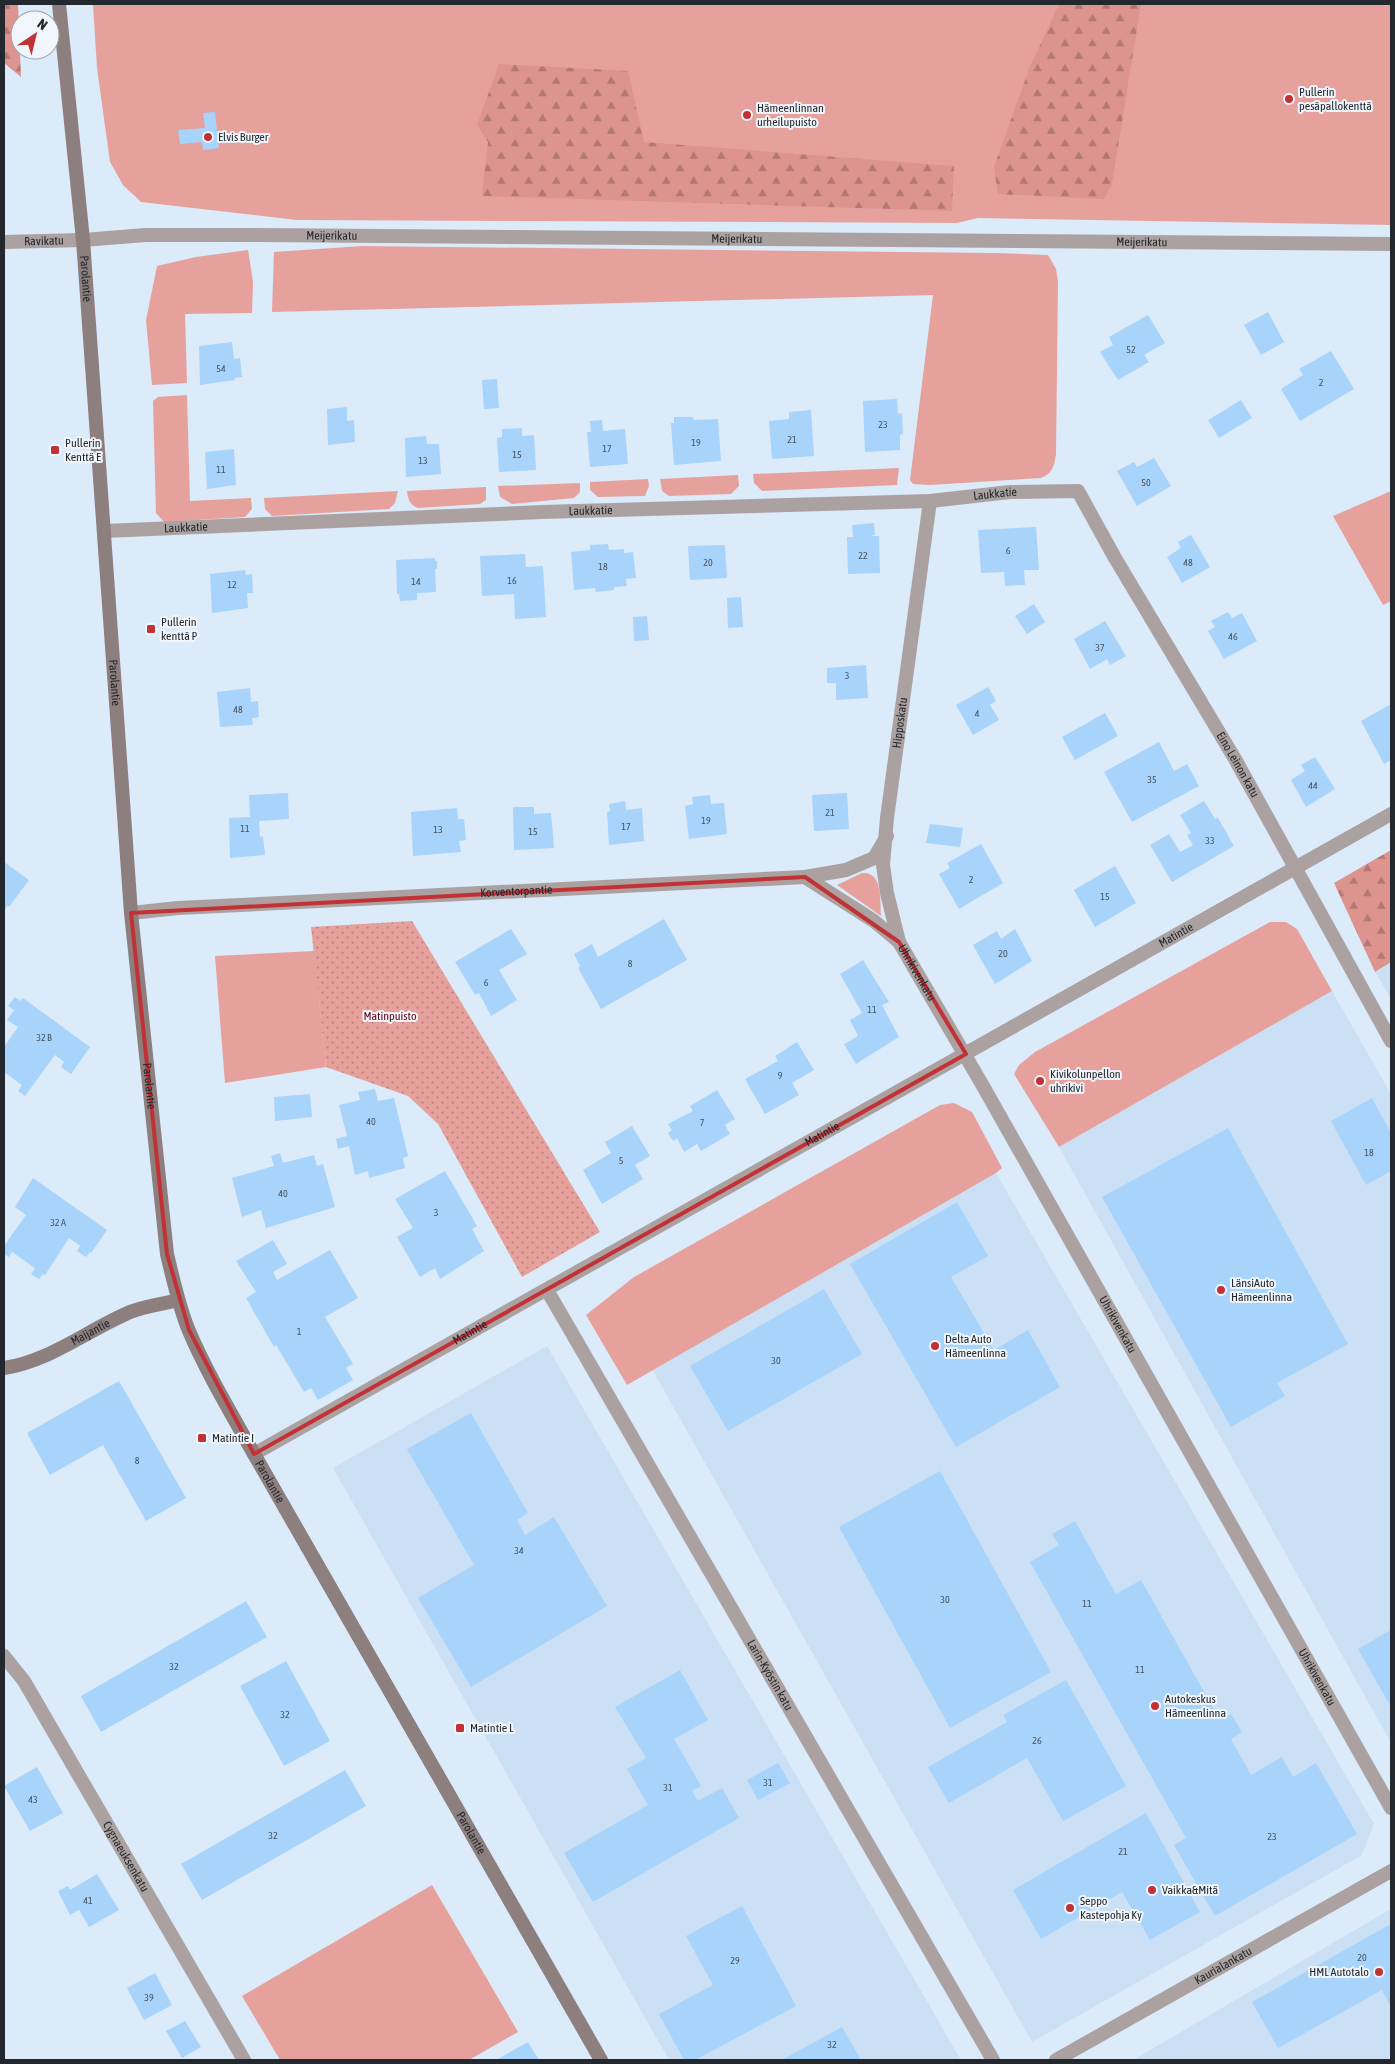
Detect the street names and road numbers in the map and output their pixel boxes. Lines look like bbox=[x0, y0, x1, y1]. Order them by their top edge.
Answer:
street label: Meijerikatu bbox=[306, 228, 358, 243]
street label: Meijerikatu bbox=[711, 232, 763, 246]
street label: Ravikatu bbox=[24, 233, 64, 248]
street label: Meijerikatu bbox=[1116, 235, 1168, 249]
street label: Parolantie bbox=[77, 255, 94, 302]
street label: Laukkatie bbox=[972, 485, 1017, 503]
street label: Laukkatie bbox=[568, 503, 613, 518]
street label: Laukkatie bbox=[164, 520, 208, 535]
street label: Parolantie bbox=[106, 659, 123, 706]
street label: Hipposkatu bbox=[890, 696, 910, 749]
street label: Eino Leinon katu bbox=[1214, 729, 1262, 800]
street label: Korventorpantie bbox=[480, 882, 553, 900]
street label: Matintie bbox=[1156, 920, 1196, 950]
street label: Uhrikivenkatu bbox=[895, 942, 939, 1004]
street label: Parolantie bbox=[140, 1062, 159, 1110]
street label: Matintie bbox=[802, 1119, 842, 1149]
street label: Uhrikivenkatu bbox=[1096, 1293, 1139, 1355]
street label: Maijantie bbox=[68, 1316, 112, 1349]
street label: Matintie bbox=[450, 1317, 490, 1348]
street label: Parolantie bbox=[252, 1458, 287, 1505]
street label: Larin-Kyöstin katu bbox=[744, 1637, 796, 1713]
street label: Uhrikivenkatu bbox=[1295, 1646, 1339, 1708]
street label: Parolantie bbox=[453, 1809, 489, 1857]
street label: Cygnaeuksenkatu bbox=[100, 1819, 152, 1894]
street label: Kaurialankatu bbox=[1192, 1944, 1255, 1987]

